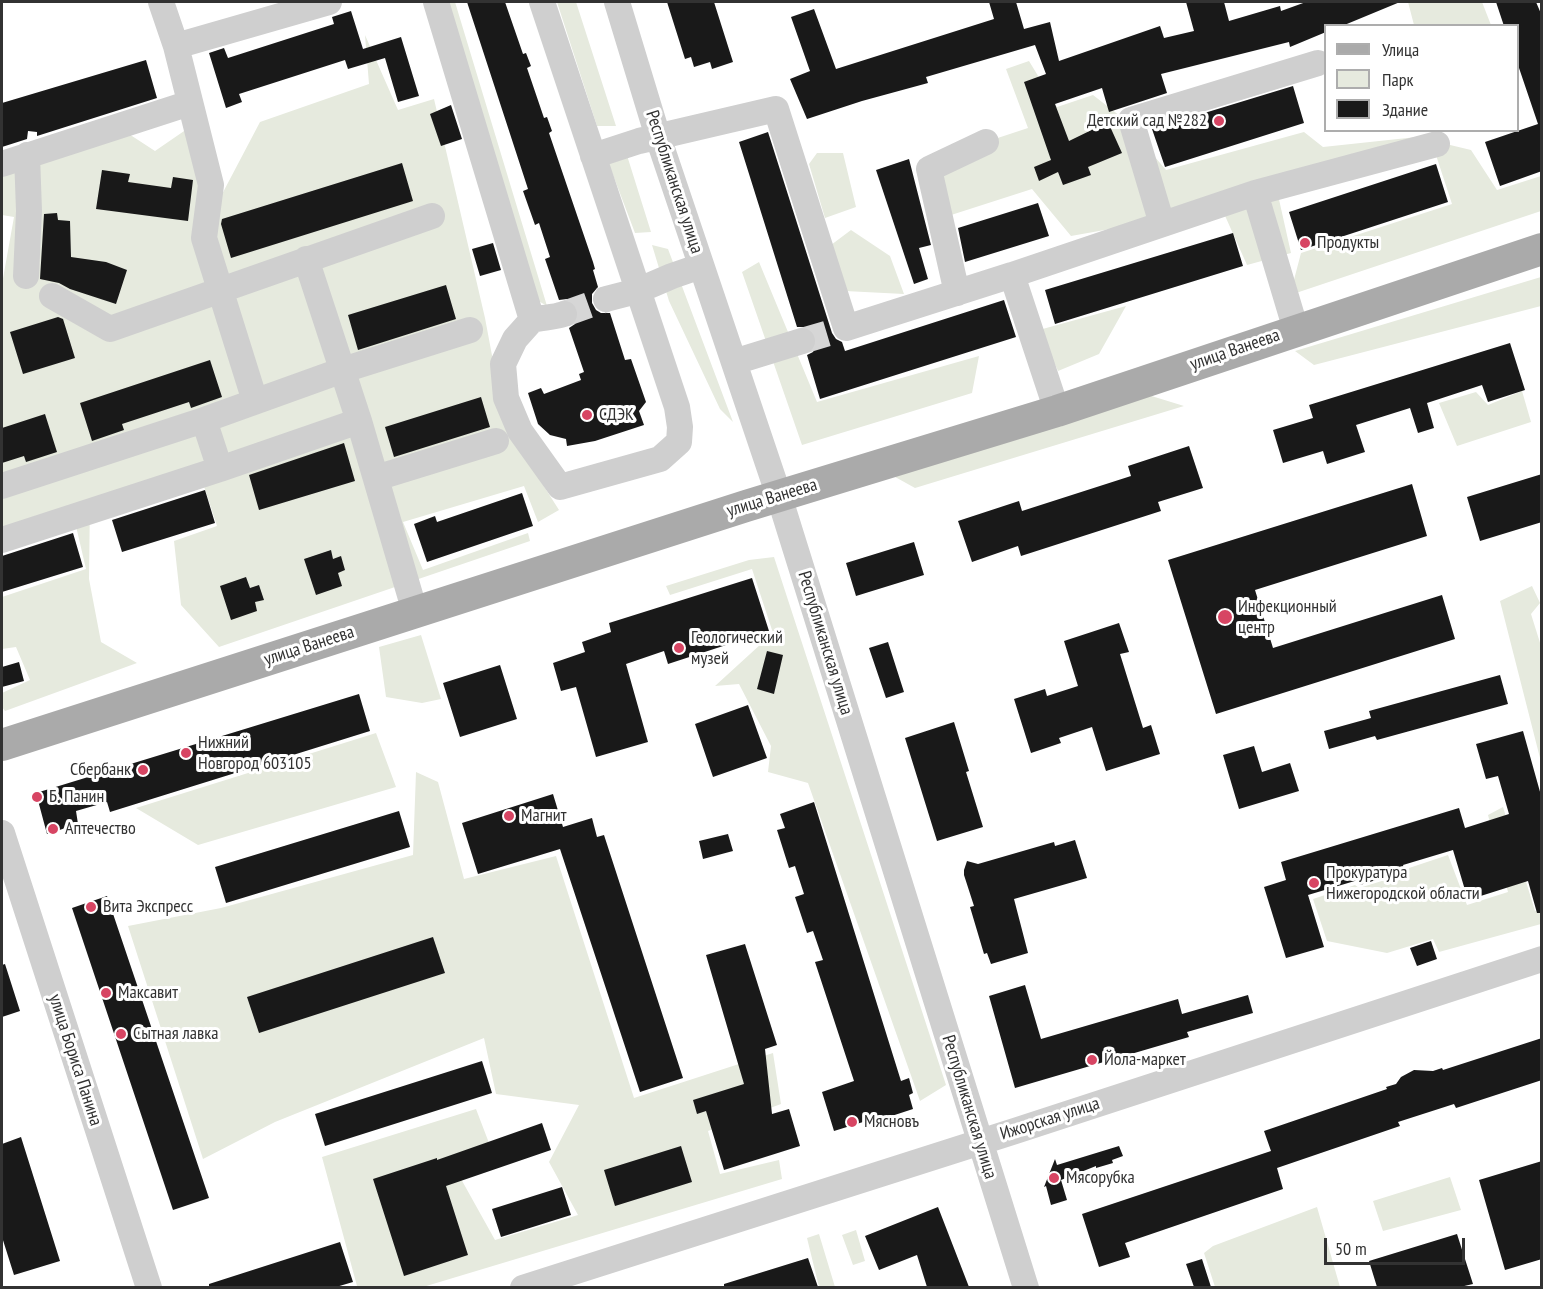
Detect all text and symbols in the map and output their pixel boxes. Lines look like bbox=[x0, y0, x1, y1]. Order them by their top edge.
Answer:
legend bbox=[1324, 24, 1519, 132]
text: Улица bbox=[1382, 38, 1419, 61]
text: Парк bbox=[1382, 68, 1413, 91]
text: Здание bbox=[1382, 98, 1428, 121]
street label: Республиканская улица bbox=[641, 108, 707, 256]
place label: Детский сад №282 bbox=[1087, 110, 1207, 132]
marker: Детский сад №282 bbox=[1212, 114, 1226, 128]
place label: Продукты bbox=[1317, 232, 1379, 254]
marker: Продукты bbox=[1298, 236, 1312, 250]
street label: улица Ванеева bbox=[1187, 325, 1283, 375]
place label: СДЭК bbox=[599, 404, 634, 426]
marker: СДЭК bbox=[580, 408, 594, 422]
street label: улица Ванеева bbox=[724, 474, 820, 522]
street label: Республиканская улица bbox=[793, 569, 857, 717]
place label: Инфекционный центр bbox=[1238, 596, 1337, 638]
marker: Инфекционный центр bbox=[1216, 608, 1234, 626]
street label: улица Ванеева bbox=[261, 621, 357, 671]
place label: Геологический музей bbox=[691, 627, 783, 670]
marker: Геологический музей bbox=[672, 641, 686, 655]
place label: Нижний Новгород 603105 bbox=[198, 732, 311, 774]
marker: Нижний Новгород 603105 bbox=[179, 746, 193, 760]
place label: Сбербанк bbox=[70, 759, 131, 781]
marker: Сбербанк bbox=[136, 763, 150, 777]
place label: Б. Панин bbox=[49, 786, 104, 808]
marker: Б. Панин bbox=[30, 790, 44, 804]
place label: Магнит bbox=[521, 805, 566, 827]
marker: Магнит bbox=[502, 809, 516, 823]
place label: Аптечество bbox=[65, 818, 136, 840]
marker: Аптечество bbox=[46, 822, 60, 836]
place label: Прокуратура Нижегородской области bbox=[1326, 862, 1480, 904]
marker: Прокуратура Нижегородской области bbox=[1307, 876, 1321, 890]
place label: Вита Экспресс bbox=[103, 896, 193, 918]
marker: Вита Экспресс bbox=[84, 900, 98, 914]
place label: Максавит bbox=[118, 982, 178, 1004]
marker: Максавит bbox=[99, 986, 113, 1000]
street label: улица Бориса Панина bbox=[44, 991, 106, 1129]
place label: Сытная лавка bbox=[133, 1023, 218, 1045]
marker: Сытная лавка bbox=[114, 1027, 128, 1041]
street label: Республиканская улица bbox=[937, 1033, 1001, 1181]
place label: Йола-маркет bbox=[1104, 1049, 1186, 1071]
marker: Йола-маркет bbox=[1085, 1053, 1099, 1067]
street label: Ижорская улица bbox=[998, 1093, 1102, 1145]
place label: Мясновъ bbox=[864, 1111, 919, 1133]
marker: Мясновъ bbox=[845, 1115, 859, 1129]
place label: Мясорубка bbox=[1066, 1167, 1135, 1189]
marker: Мясорубка bbox=[1047, 1171, 1061, 1185]
scale bar bbox=[1327, 1226, 1468, 1264]
text: 50 m bbox=[1335, 1237, 1367, 1260]

